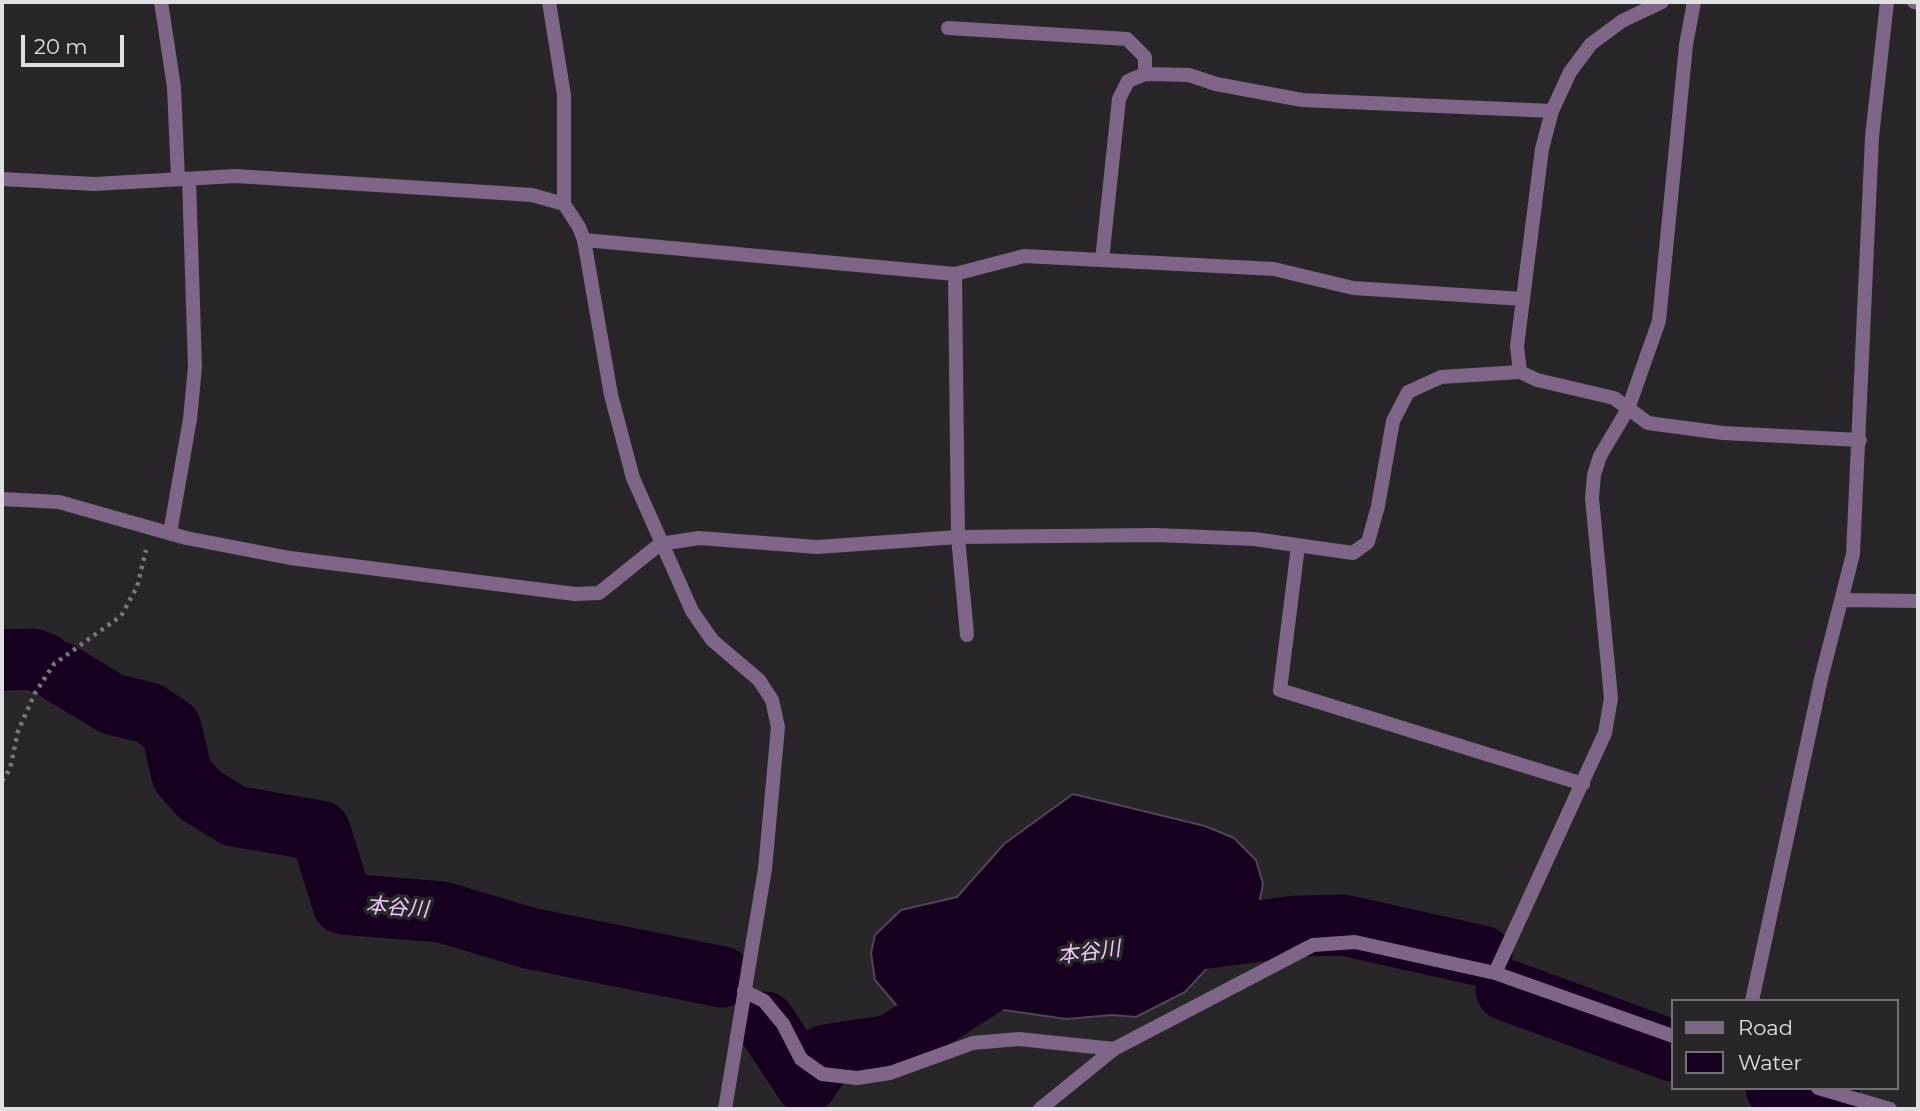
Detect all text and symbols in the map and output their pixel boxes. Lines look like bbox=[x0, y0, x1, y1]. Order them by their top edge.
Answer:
scale bar bbox=[24, 21, 128, 65]
text: 20 m bbox=[34, 34, 88, 59]
water label: 本谷川 bbox=[365, 893, 429, 923]
water label: 本谷川 bbox=[1056, 937, 1122, 969]
legend bbox=[1672, 999, 1899, 1090]
text: Road bbox=[1738, 1015, 1793, 1040]
text: Water bbox=[1738, 1050, 1802, 1075]

